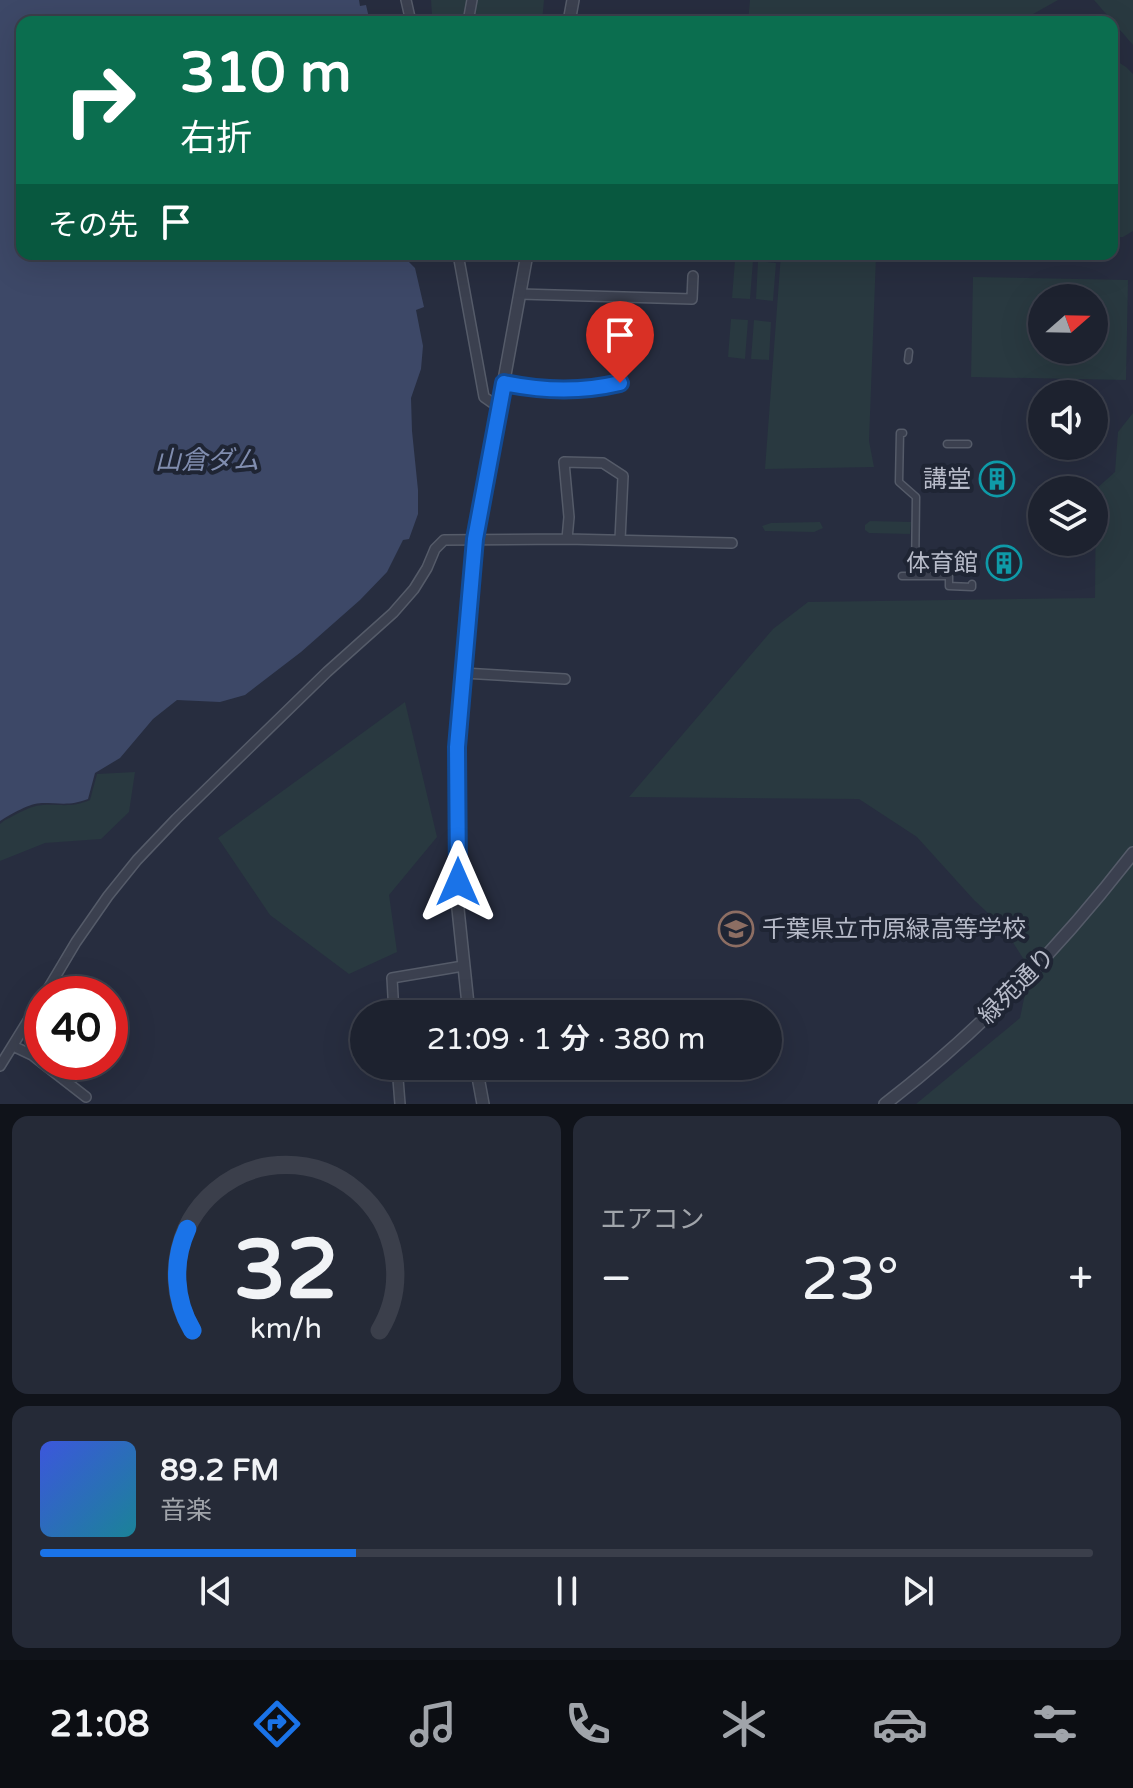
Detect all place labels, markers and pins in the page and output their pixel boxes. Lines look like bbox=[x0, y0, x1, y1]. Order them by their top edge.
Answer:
pin bbox=[586, 301, 654, 383]
building icon: 講堂 bbox=[978, 460, 1016, 498]
place label: 講堂 bbox=[923, 465, 971, 494]
building icon: 体育館 bbox=[985, 544, 1023, 582]
place label: 体育館 bbox=[906, 549, 978, 578]
school or university icon: 千葉県立市原緑高等学校 bbox=[717, 910, 755, 948]
place label: 千葉県立市原緑高等学校 bbox=[762, 915, 1026, 944]

